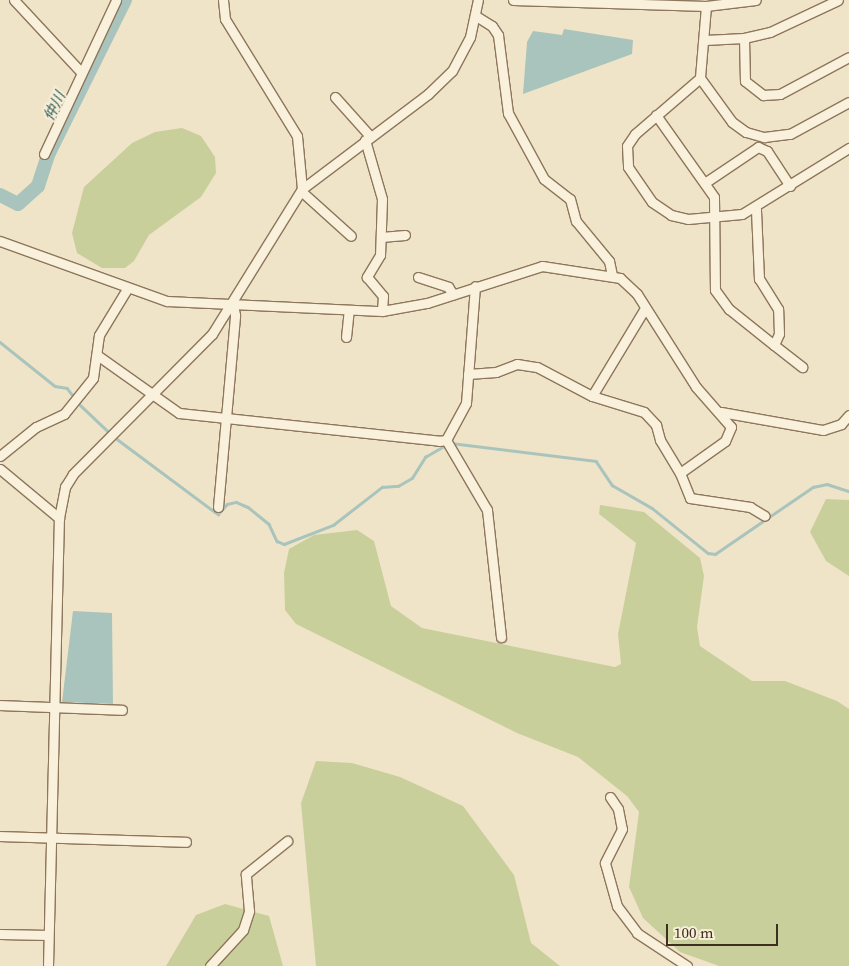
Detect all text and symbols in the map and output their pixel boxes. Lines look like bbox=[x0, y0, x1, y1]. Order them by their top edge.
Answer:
water label: 仲川 bbox=[39, 89, 69, 123]
scale bar bbox=[669, 914, 782, 946]
text: 100 m bbox=[674, 922, 714, 943]

